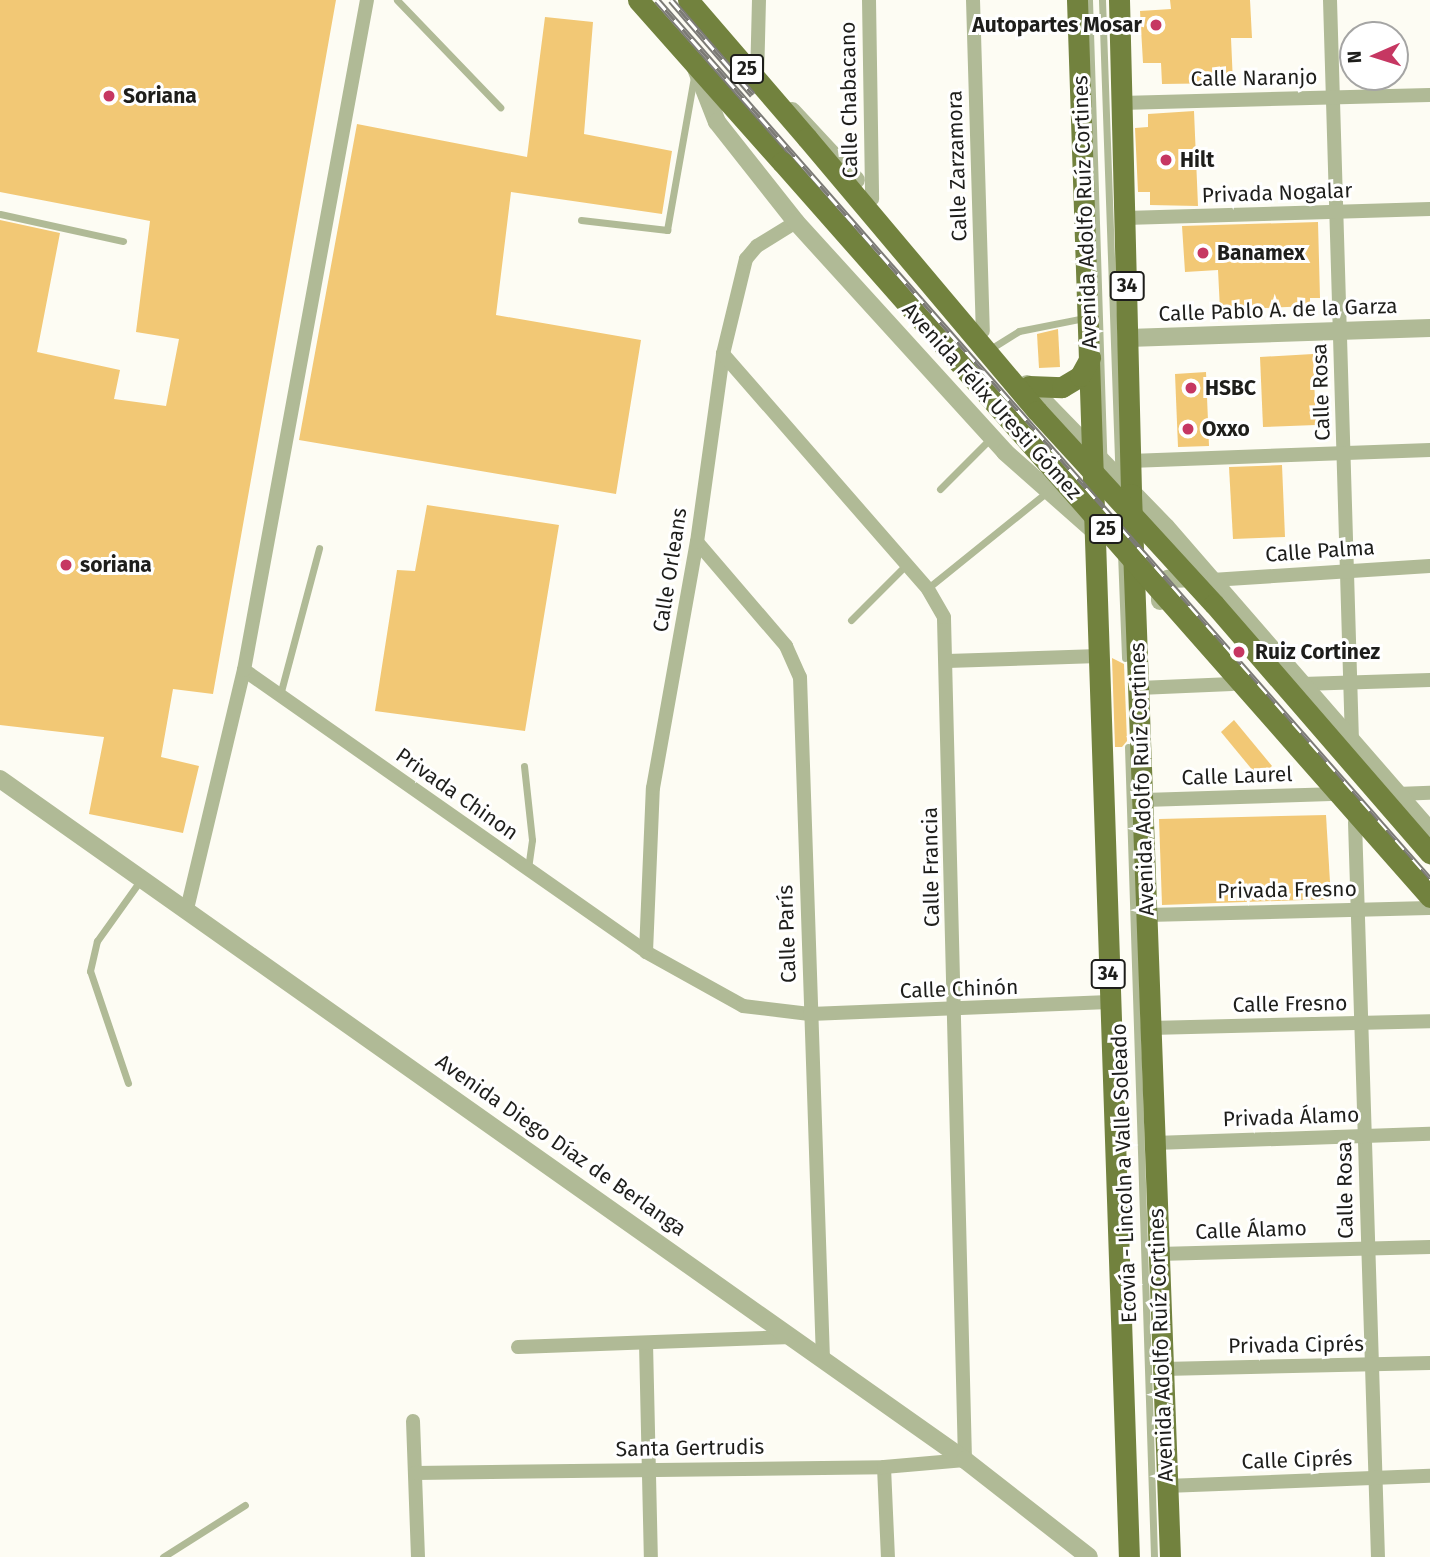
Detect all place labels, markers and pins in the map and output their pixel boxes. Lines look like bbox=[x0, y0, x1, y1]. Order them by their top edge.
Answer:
place label: Autopartes Mosar bbox=[972, 12, 1142, 38]
marker: Autopartes Mosar bbox=[1148, 17, 1164, 33]
place label: Soriana bbox=[123, 83, 197, 109]
marker: Soriana bbox=[101, 88, 117, 104]
place label: Hilt bbox=[1180, 147, 1214, 173]
marker: Hilt bbox=[1158, 152, 1174, 168]
place label: Banamex bbox=[1217, 240, 1305, 266]
marker: Banamex bbox=[1195, 245, 1211, 261]
place label: HSBC bbox=[1205, 375, 1256, 401]
marker: HSBC bbox=[1183, 380, 1199, 396]
place label: Oxxo bbox=[1202, 416, 1250, 442]
marker: Oxxo bbox=[1180, 421, 1196, 437]
place label: soriana bbox=[80, 552, 152, 578]
marker: soriana bbox=[58, 557, 74, 573]
place label: Ruiz Cortinez bbox=[1255, 639, 1380, 665]
marker: Ruiz Cortinez bbox=[1229, 642, 1249, 662]

